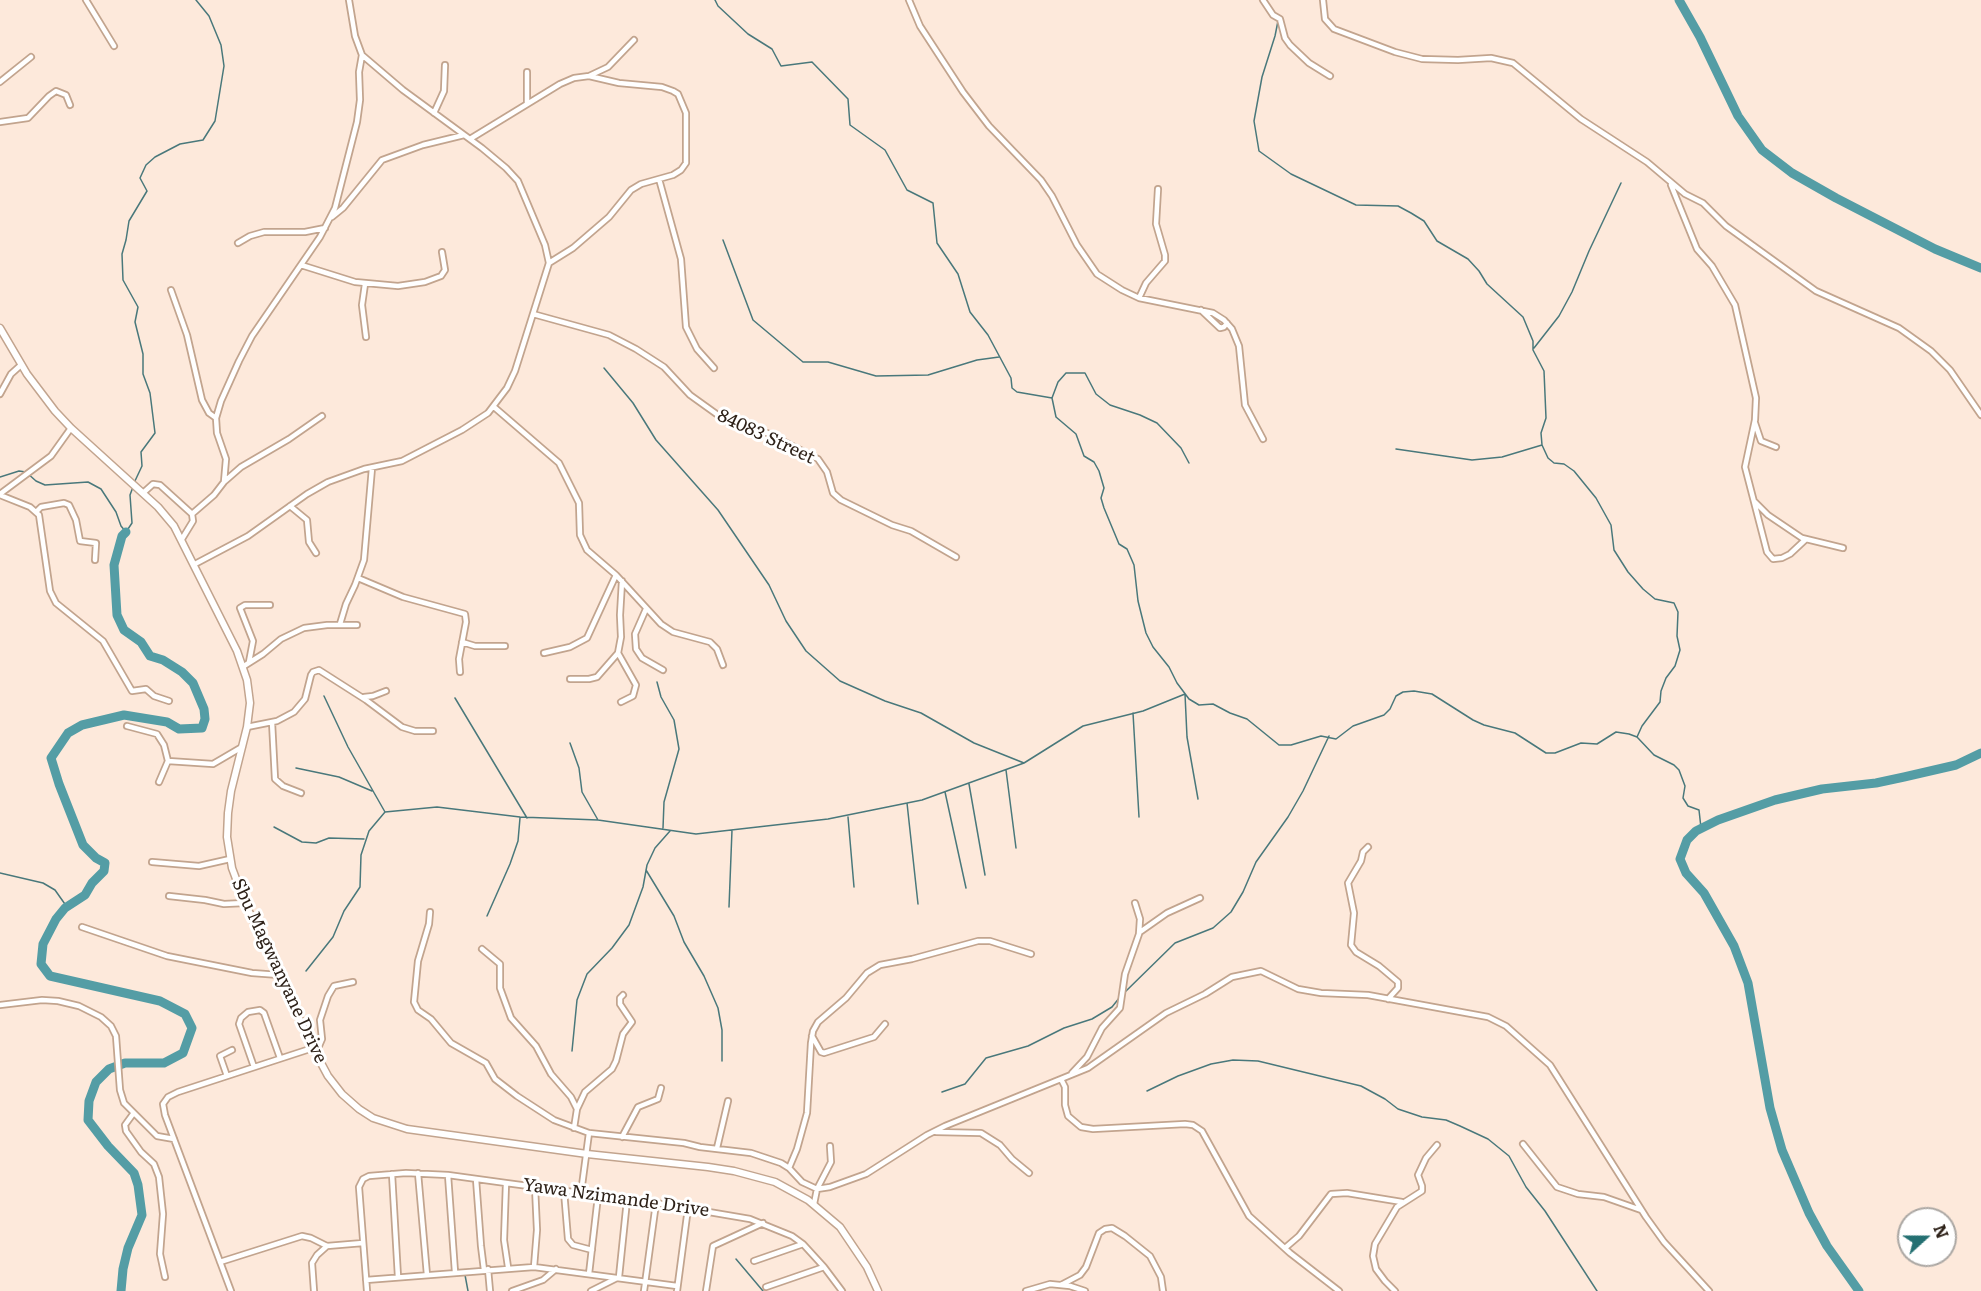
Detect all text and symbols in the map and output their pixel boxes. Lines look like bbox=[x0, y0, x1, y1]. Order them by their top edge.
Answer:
street label: 84083 Street bbox=[714, 405, 818, 469]
street label: Sbu Magwanyane Drive bbox=[227, 875, 331, 1067]
street label: Yawa Nzimande Drive bbox=[522, 1174, 710, 1222]
north arrow bbox=[1897, 1207, 1957, 1267]
text: N bbox=[1928, 1221, 1956, 1242]

